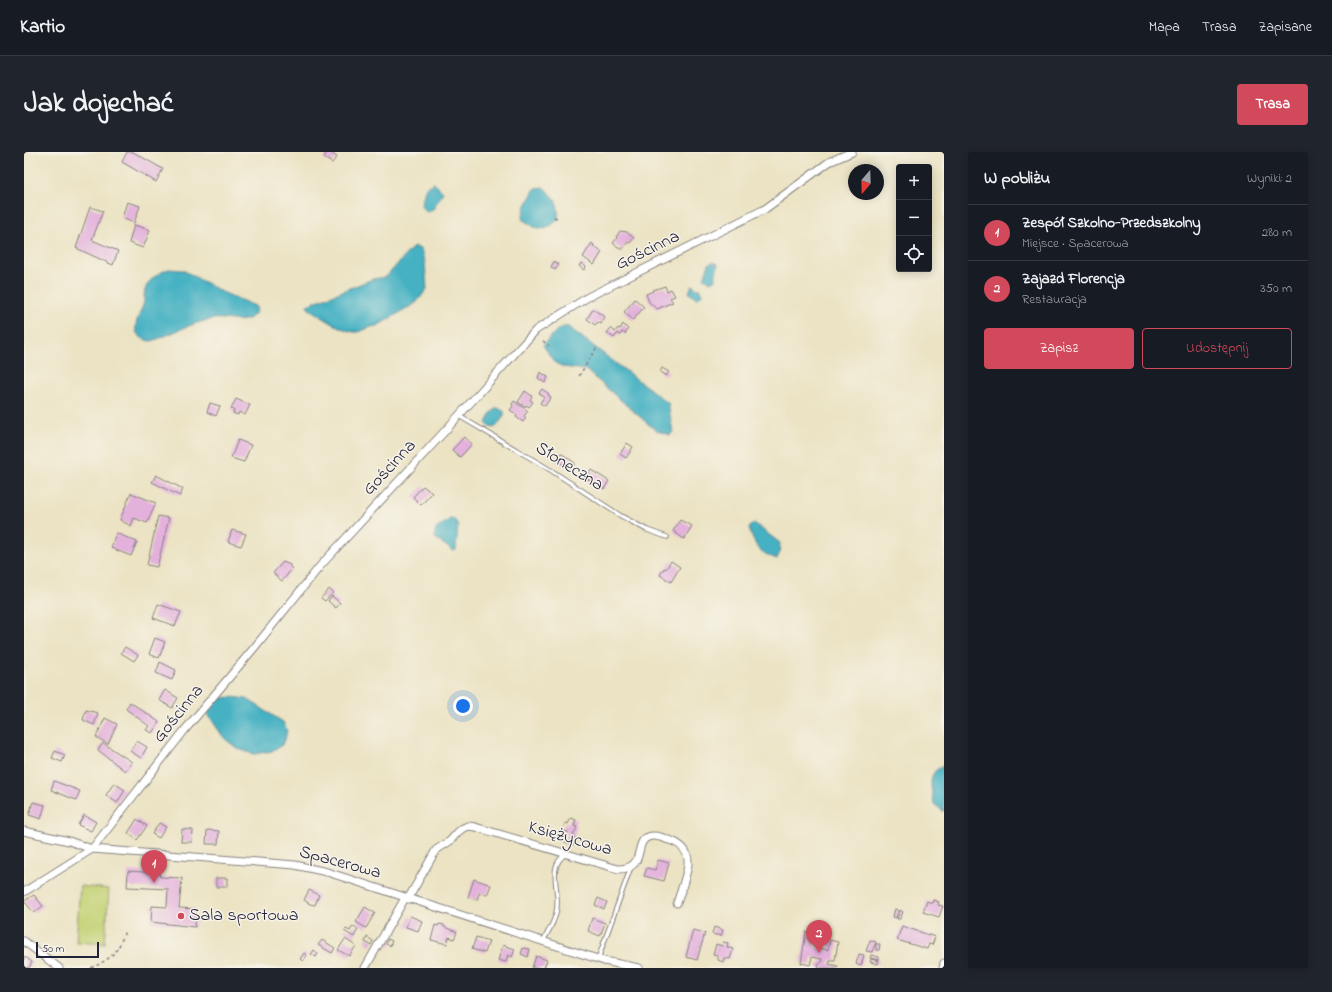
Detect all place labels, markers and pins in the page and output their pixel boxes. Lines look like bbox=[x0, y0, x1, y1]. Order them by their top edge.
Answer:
pin: 1 bbox=[141, 850, 167, 883]
place label: Sala sportowa bbox=[189, 903, 298, 929]
marker: Sala sportowa bbox=[176, 911, 186, 921]
pin: 2 bbox=[806, 920, 832, 953]

